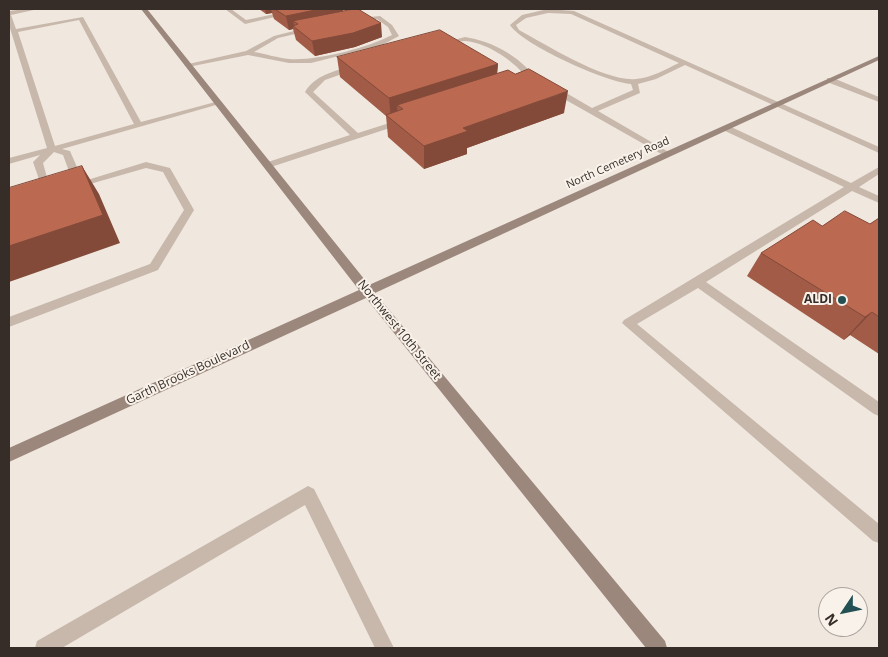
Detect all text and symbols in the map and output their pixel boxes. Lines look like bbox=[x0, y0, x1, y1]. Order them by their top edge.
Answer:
street label: North Cemetery Road bbox=[564, 134, 672, 192]
street label: Northwest 10th Street bbox=[354, 277, 444, 383]
place label: ALDI bbox=[804, 293, 832, 307]
marker: ALDI bbox=[836, 294, 848, 306]
street label: Garth Brooks Boulevard bbox=[124, 338, 252, 408]
north arrow bbox=[818, 587, 868, 637]
text: N bbox=[820, 610, 842, 630]

